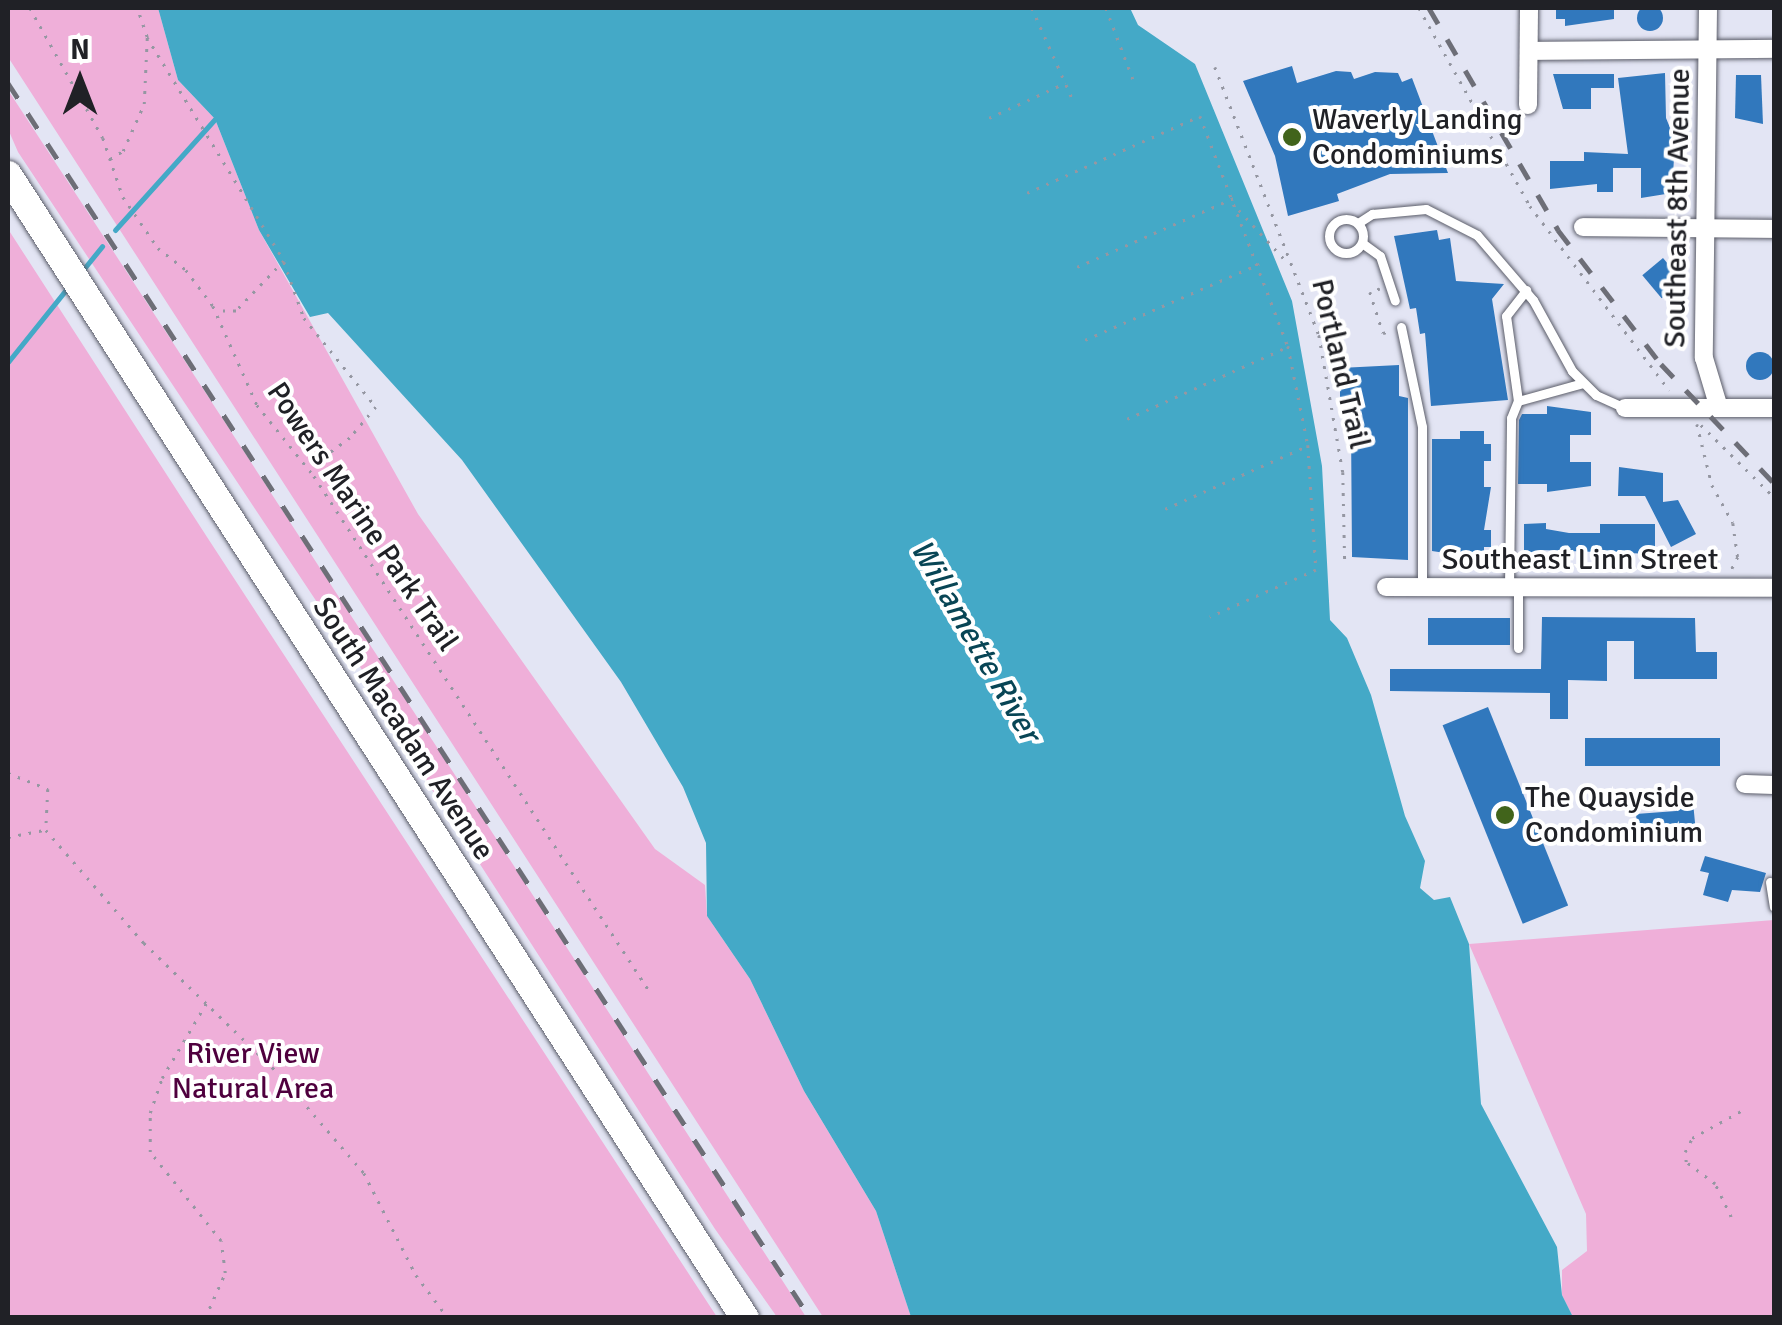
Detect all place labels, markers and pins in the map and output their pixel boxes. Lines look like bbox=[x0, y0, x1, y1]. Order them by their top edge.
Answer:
place label: Waverly Landing Condominiums bbox=[1312, 102, 1523, 172]
marker: Waverly Landing Condominiums bbox=[1281, 126, 1303, 148]
place label: The Quayside Condominium bbox=[1525, 780, 1703, 850]
marker: The Quayside Condominium bbox=[1494, 804, 1516, 826]

